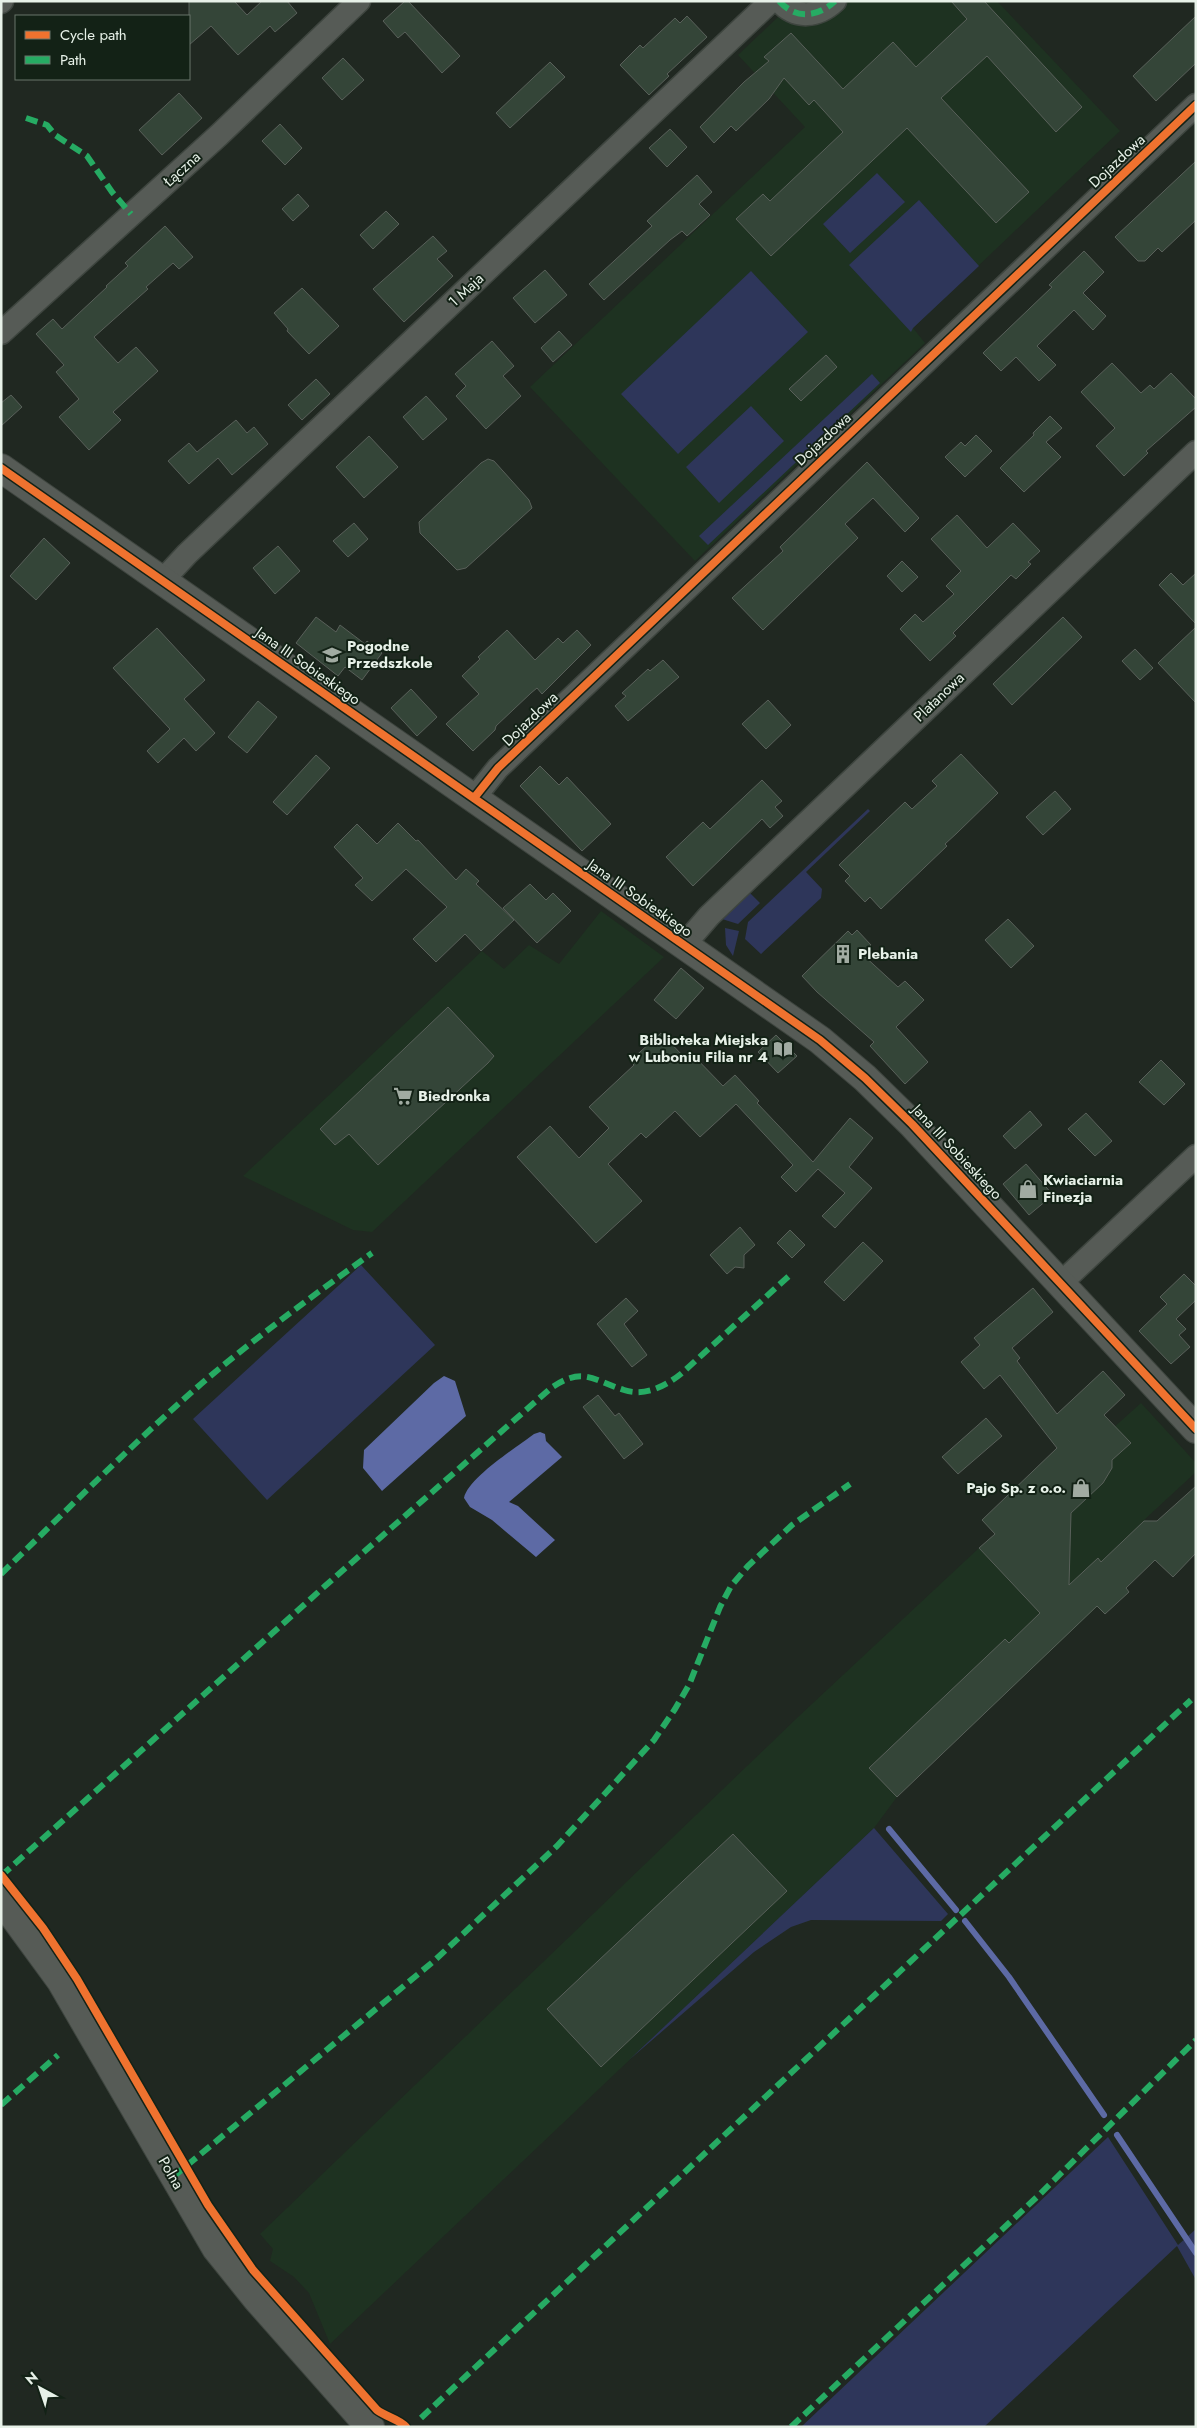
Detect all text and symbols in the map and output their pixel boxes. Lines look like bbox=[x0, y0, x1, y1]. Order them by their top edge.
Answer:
legend bbox=[15, 15, 190, 80]
text: Cycle path bbox=[60, 24, 127, 46]
text: Path bbox=[60, 49, 86, 71]
street label: Dojazdowa bbox=[1084, 129, 1150, 193]
street label: Łączna bbox=[158, 146, 205, 192]
street label: 1 Maja bbox=[443, 268, 489, 312]
street label: Dojazdowa bbox=[790, 407, 856, 471]
street label: Jana III Sobieskiego bbox=[249, 620, 365, 710]
place label: Pogodne Przedszkole bbox=[347, 635, 433, 674]
school or university icon: Pogodne Przedszkole bbox=[321, 644, 343, 666]
street label: Platanowa bbox=[909, 667, 969, 727]
street label: Dojazdowa bbox=[497, 687, 563, 751]
street label: Jana III Sobieskiego bbox=[581, 852, 697, 942]
building icon: Plebania bbox=[832, 943, 854, 965]
place label: Plebania bbox=[858, 943, 918, 965]
place label: Biblioteka Miejska w Luboniu Filia nr 4 bbox=[628, 1029, 768, 1068]
library icon: Biblioteka Miejska w Luboniu Filia nr 4 bbox=[772, 1038, 794, 1060]
supermarket icon: Biedronka bbox=[392, 1085, 414, 1107]
place label: Biedronka bbox=[418, 1085, 490, 1107]
street label: Jana III Sobieskiego bbox=[905, 1098, 1007, 1205]
place label: Kwiaciarnia Finezja bbox=[1043, 1169, 1123, 1208]
shop icon: Kwiaciarnia Finezja bbox=[1017, 1178, 1039, 1200]
place label: Pajo Sp. z o.o. bbox=[966, 1477, 1066, 1499]
shop icon: Pajo Sp. z o.o. bbox=[1070, 1477, 1092, 1499]
street label: Polna bbox=[153, 2153, 189, 2193]
north arrow bbox=[15, 2363, 65, 2413]
text: N bbox=[21, 2367, 42, 2389]

